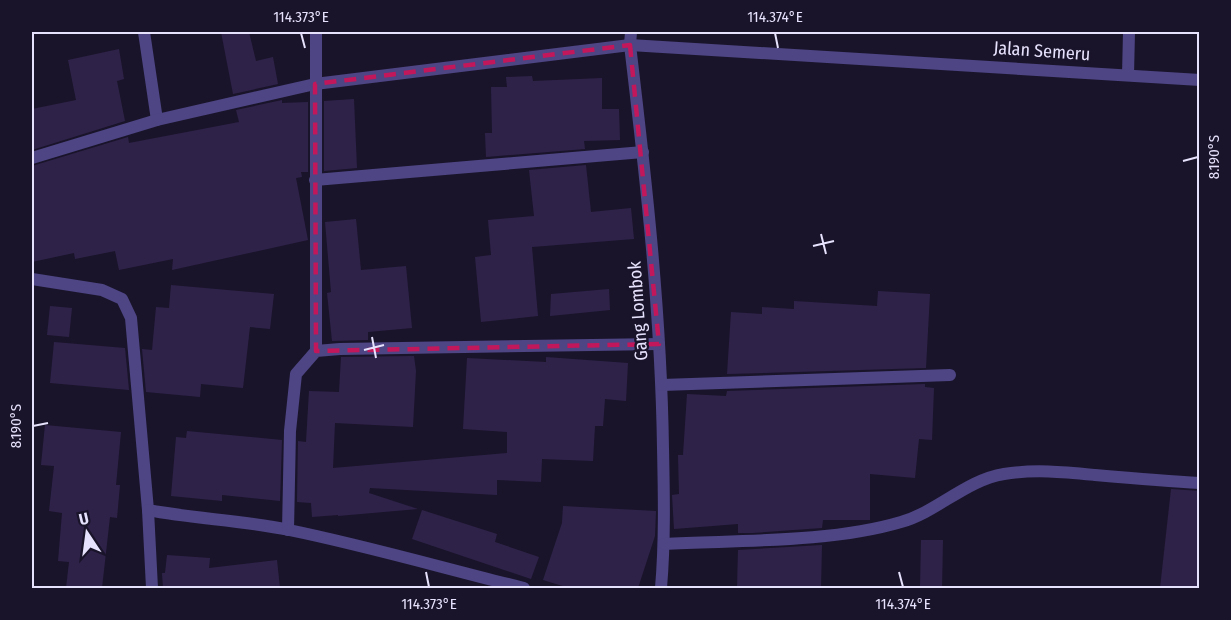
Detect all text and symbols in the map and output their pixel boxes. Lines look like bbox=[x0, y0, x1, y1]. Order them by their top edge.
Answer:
text: 114.373°E bbox=[273, 8, 329, 26]
text: 114.374°E bbox=[747, 8, 803, 26]
street label: Jalan Semeru bbox=[993, 37, 1091, 65]
text: 8.190°S bbox=[1205, 135, 1223, 179]
street label: Gang Lombok bbox=[624, 260, 652, 361]
text: 8.190°S bbox=[7, 404, 25, 448]
north arrow bbox=[57, 503, 117, 563]
text: U bbox=[77, 509, 90, 529]
text: 114.373°E bbox=[401, 595, 457, 613]
text: 114.374°E bbox=[875, 595, 931, 613]

